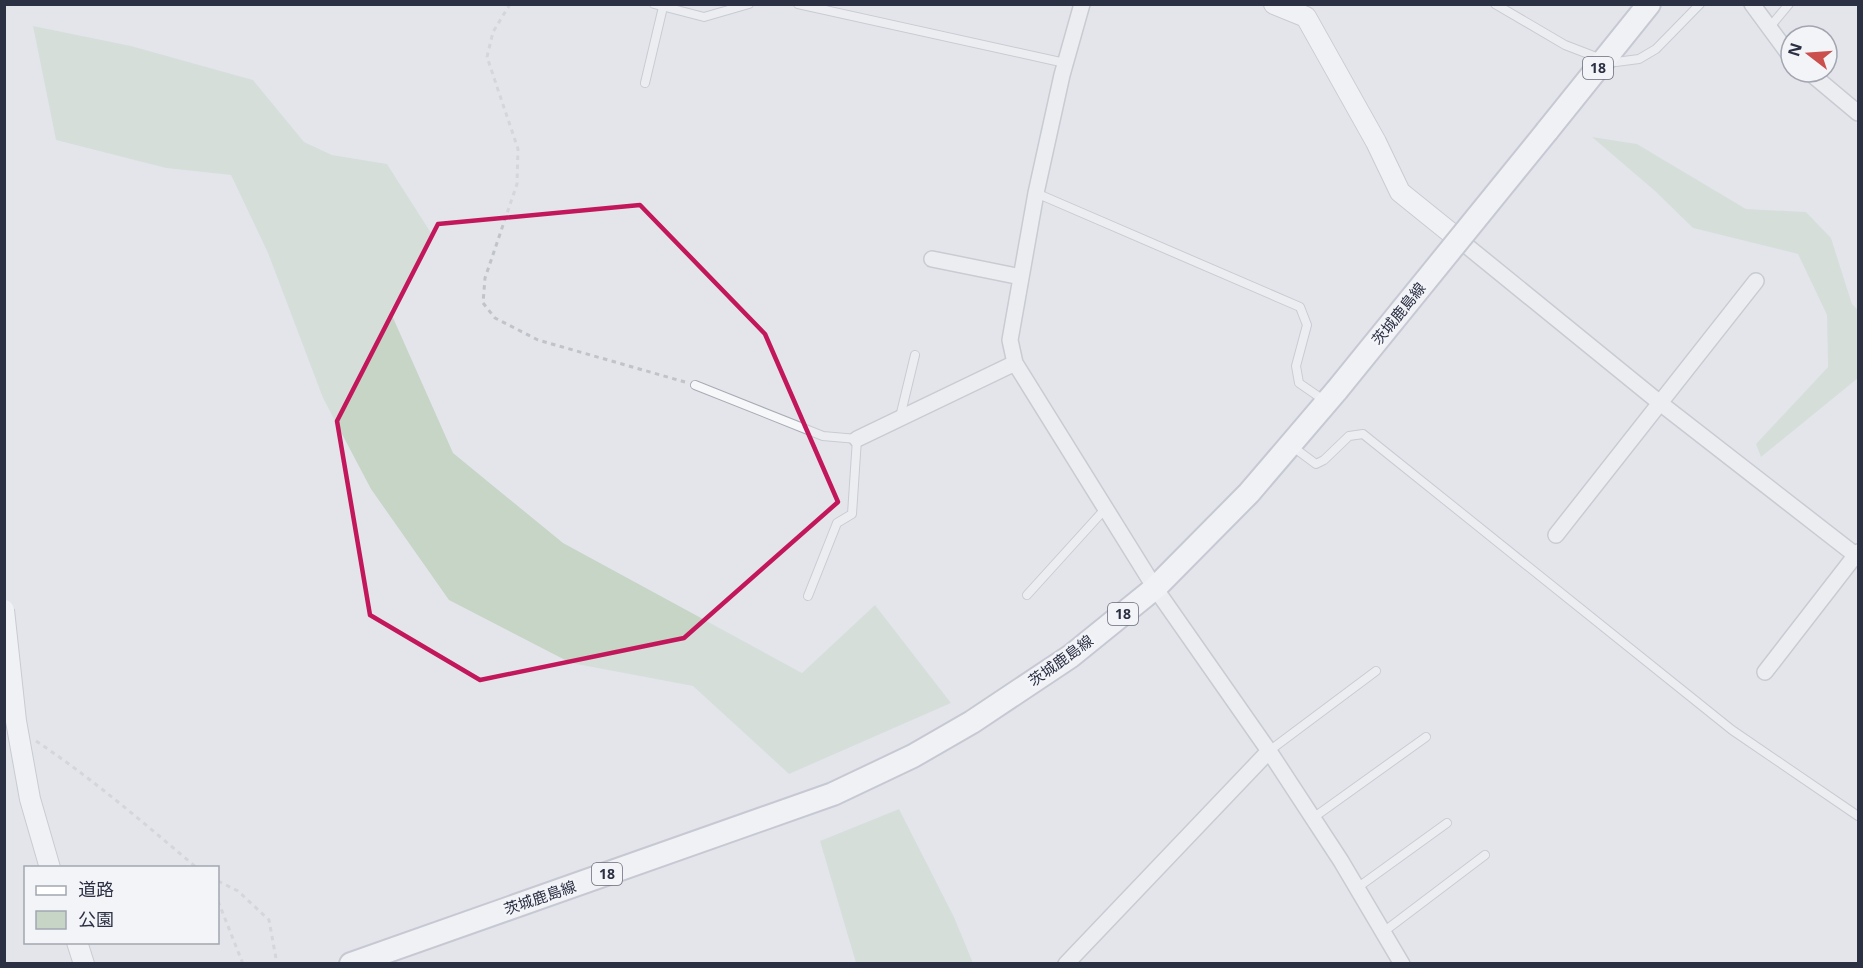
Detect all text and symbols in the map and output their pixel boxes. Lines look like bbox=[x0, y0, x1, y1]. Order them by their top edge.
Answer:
north arrow bbox=[1779, 24, 1839, 84]
text: N bbox=[1782, 40, 1807, 59]
road number: 18 bbox=[1583, 57, 1613, 79]
street label: 茨城鹿島線 bbox=[1367, 278, 1430, 349]
road number: 18 bbox=[1108, 603, 1138, 625]
street label: 茨城鹿島線 bbox=[1024, 630, 1097, 690]
road number: 18 bbox=[592, 863, 622, 885]
legend bbox=[24, 866, 219, 944]
street label: 茨城鹿島線 bbox=[501, 875, 578, 919]
text: 道路 bbox=[78, 877, 114, 901]
text: 公園 bbox=[78, 907, 114, 931]

